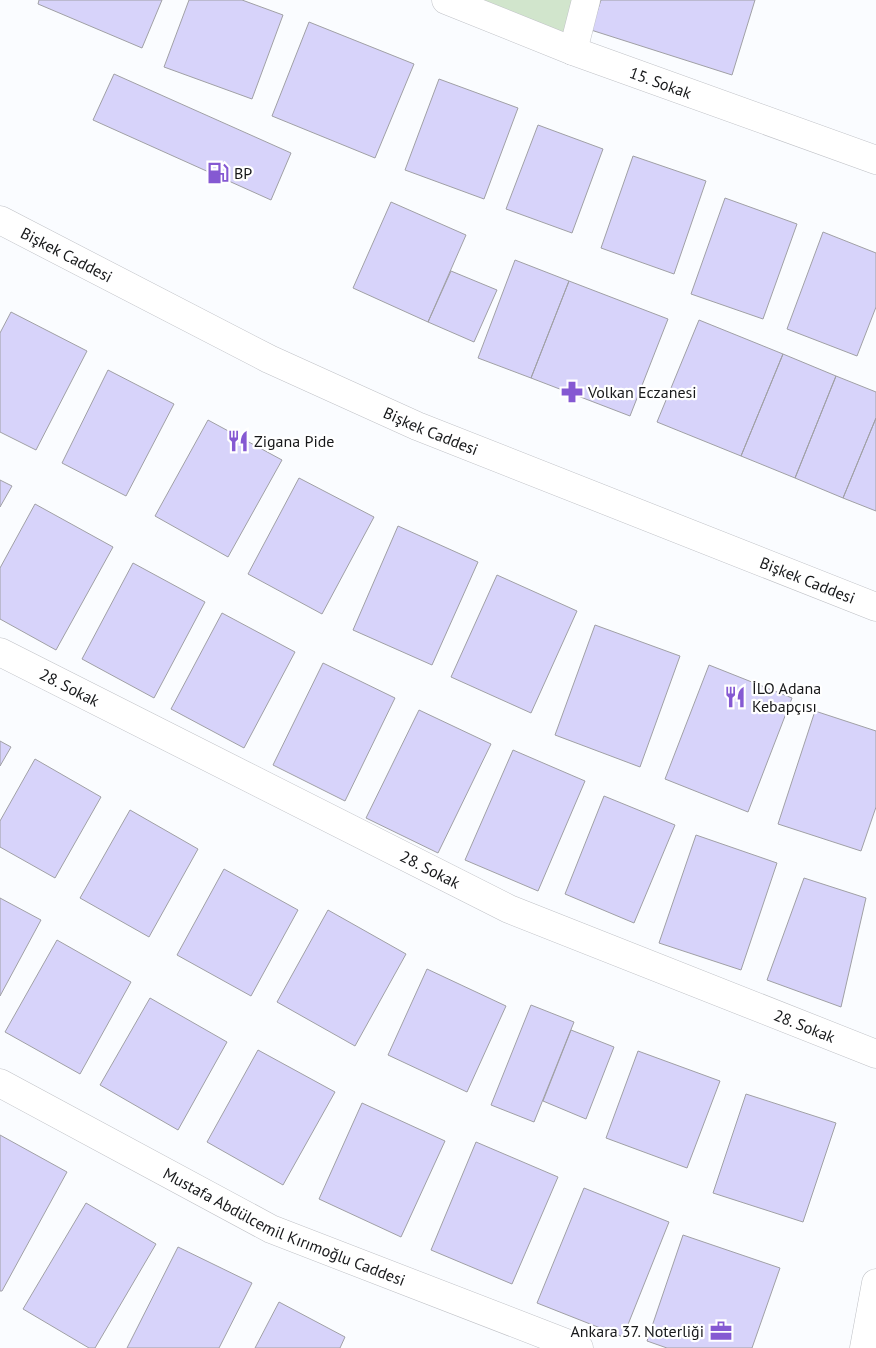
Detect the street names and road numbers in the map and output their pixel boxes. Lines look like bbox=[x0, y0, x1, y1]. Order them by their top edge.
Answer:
street label: 15. Sokak bbox=[627, 62, 695, 103]
street label: Bişkek Caddesi bbox=[17, 222, 116, 286]
street label: Bişkek Caddesi bbox=[380, 402, 481, 459]
street label: Bişkek Caddesi bbox=[757, 552, 858, 608]
street label: 28. Sokak bbox=[36, 664, 103, 711]
street label: 28. Sokak bbox=[397, 846, 464, 893]
street label: 28. Sokak bbox=[771, 1005, 838, 1047]
street label: Mustafa Abdülcemil Kırımoğlu Caddesi bbox=[160, 1163, 408, 1290]

